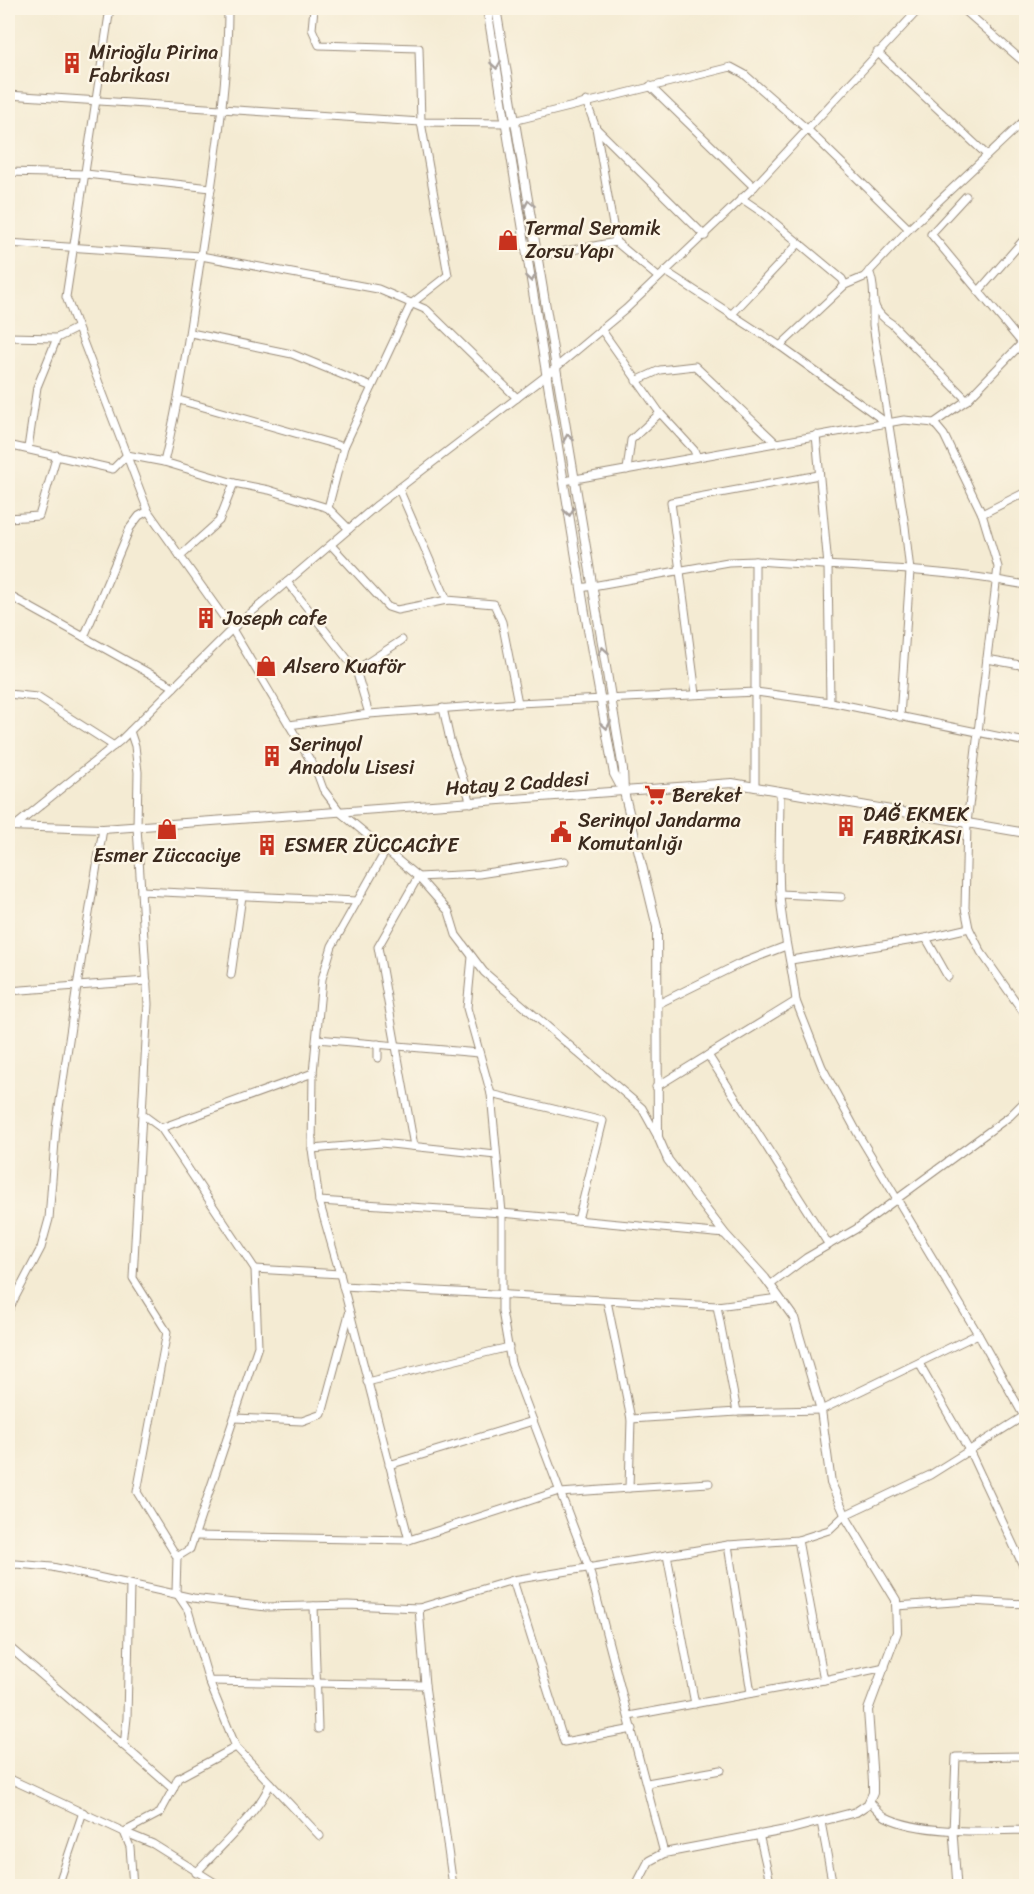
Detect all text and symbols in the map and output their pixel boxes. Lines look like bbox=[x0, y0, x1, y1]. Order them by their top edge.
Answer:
place label: Mirioğlu Pirina Fabrikası bbox=[89, 35, 218, 93]
building icon: Mirioğlu Pirina Fabrikası bbox=[60, 51, 84, 75]
one-way arrow bbox=[490, 61, 502, 70]
one-way arrow bbox=[523, 199, 536, 209]
place label: Termal Seramik Zorsu Yapı bbox=[525, 211, 661, 269]
shop icon: Termal Seramik Zorsu Yapı bbox=[496, 228, 520, 252]
one-way arrow bbox=[525, 274, 537, 283]
one-way arrow bbox=[562, 433, 574, 442]
one-way arrow bbox=[562, 508, 574, 517]
place label: Joseph cafe bbox=[222, 601, 327, 636]
building icon: Joseph cafe bbox=[194, 606, 218, 630]
one-way arrow bbox=[597, 646, 610, 656]
place label: Alsero Kuaför bbox=[282, 649, 407, 684]
shop icon: Alsero Kuaför bbox=[254, 654, 278, 678]
one-way arrow bbox=[599, 721, 611, 730]
place label: Serinyol Anadolu Lisesi bbox=[288, 727, 415, 785]
building icon: Serinyol Anadolu Lisesi bbox=[260, 744, 284, 768]
street label: Hatay 2 Caddesi bbox=[444, 761, 592, 806]
place label: Bereket bbox=[672, 778, 743, 813]
supermarket icon: Bereket bbox=[643, 783, 667, 807]
place label: DAĞ EKMEK FABRİKASI bbox=[863, 797, 970, 855]
place label: Serinyol Jandarma Komutanlığı bbox=[578, 803, 741, 861]
building icon: DAĞ EKMEK FABRİKASI bbox=[834, 814, 858, 838]
shop icon: Esmer Züccaciye bbox=[155, 817, 179, 841]
public building icon: Serinyol Jandarma Komutanlığı bbox=[549, 820, 573, 844]
place label: ESMER ZÜCCACİYE bbox=[284, 828, 460, 863]
building icon: ESMER ZÜCCACİYE bbox=[255, 833, 279, 857]
place label: Esmer Züccaciye bbox=[93, 838, 241, 873]

